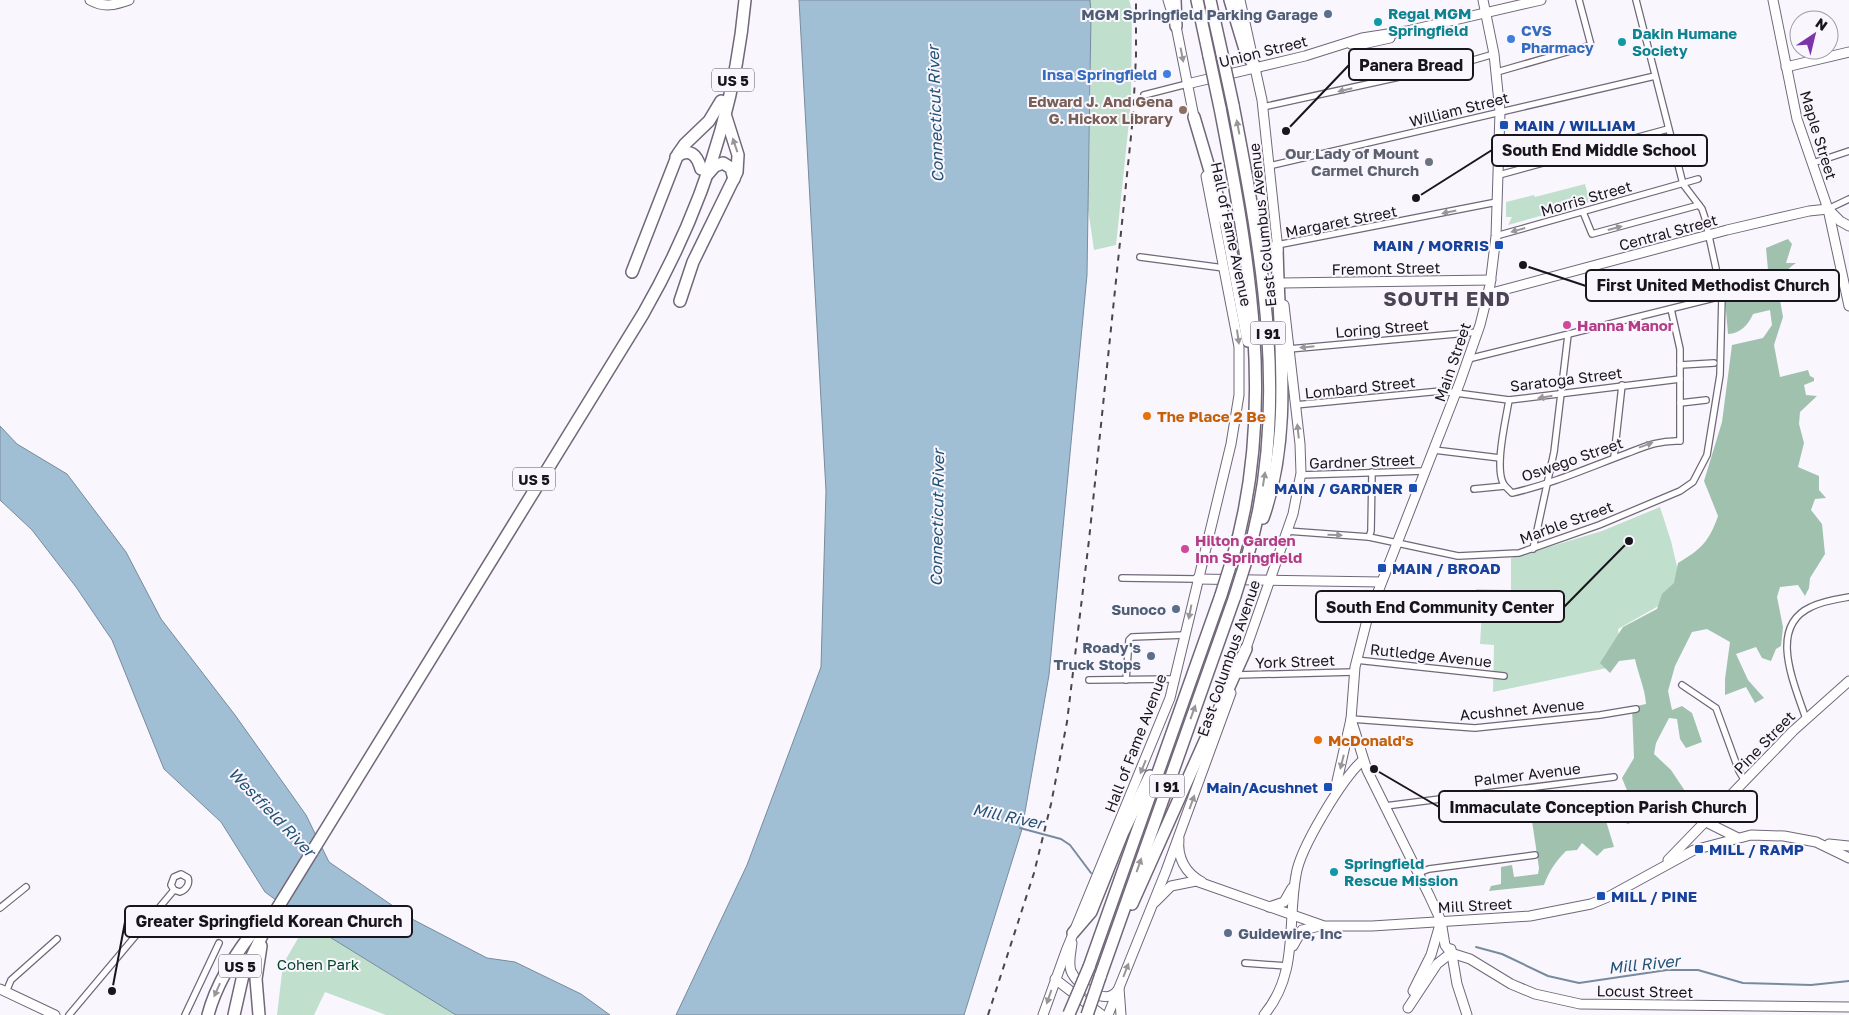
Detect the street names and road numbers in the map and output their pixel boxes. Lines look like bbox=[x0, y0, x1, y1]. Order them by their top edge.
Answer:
street label: Union Street bbox=[1217, 31, 1309, 71]
road number: US 5 bbox=[712, 68, 754, 92]
street label: William Street bbox=[1407, 88, 1511, 130]
street label: Maple Street bbox=[1797, 88, 1841, 182]
street label: East Columbus Avenue bbox=[1244, 142, 1280, 308]
street label: Hall of Fame Avenue bbox=[1208, 160, 1256, 308]
street label: Morris Street bbox=[1538, 176, 1634, 220]
street label: Margaret Street bbox=[1284, 201, 1398, 241]
street label: Central Street bbox=[1617, 210, 1719, 254]
street label: Fremont Street bbox=[1331, 258, 1441, 278]
street label: Loring Street bbox=[1334, 315, 1430, 341]
street label: Main Street bbox=[1430, 320, 1474, 404]
road number: I 91 bbox=[1250, 322, 1286, 344]
street label: Saratoga Street bbox=[1509, 363, 1623, 395]
street label: Lombard Street bbox=[1304, 372, 1416, 402]
street label: Oswego Street bbox=[1519, 433, 1625, 485]
street label: Gardner Street bbox=[1309, 450, 1415, 472]
road number: US 5 bbox=[513, 468, 555, 490]
street label: Marble Street bbox=[1517, 497, 1615, 547]
street label: East Columbus Avenue bbox=[1193, 577, 1263, 739]
street label: Rutledge Avenue bbox=[1369, 640, 1493, 670]
street label: York Street bbox=[1255, 651, 1335, 671]
street label: Hall of Fame Avenue bbox=[1100, 671, 1170, 815]
street label: Acushnet Avenue bbox=[1459, 695, 1585, 723]
street label: Pine Street bbox=[1730, 707, 1798, 777]
street label: Palmer Avenue bbox=[1473, 758, 1582, 789]
road number: I 91 bbox=[1150, 774, 1184, 798]
street label: Mill Street bbox=[1437, 894, 1513, 916]
road number: US 5 bbox=[219, 954, 261, 978]
street label: Locust Street bbox=[1596, 981, 1694, 1001]

